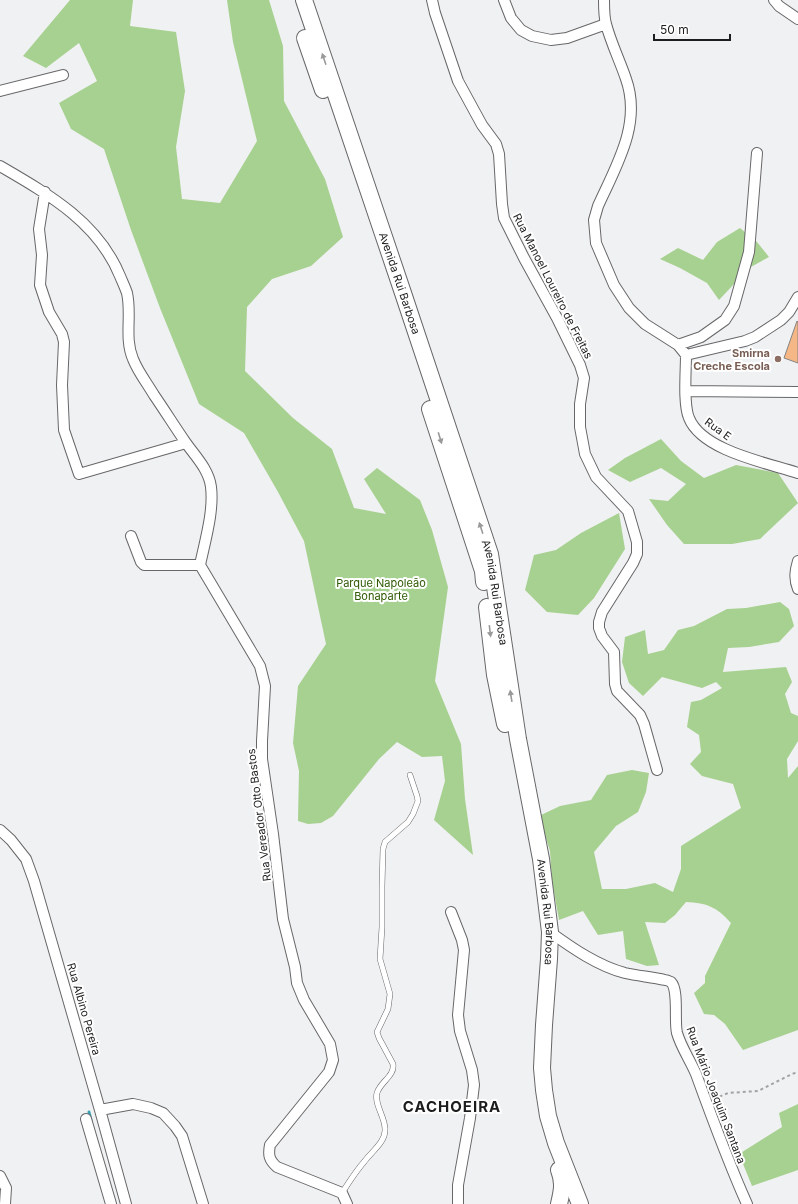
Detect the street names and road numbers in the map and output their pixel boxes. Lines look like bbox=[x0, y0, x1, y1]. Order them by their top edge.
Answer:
street label: Rua Manoel Loureiro de Freitas bbox=[510, 211, 596, 361]
street label: Avenida Rui Barbosa bbox=[376, 230, 423, 336]
street label: Rua E bbox=[702, 415, 734, 443]
street label: Avenida Rui Barbosa bbox=[479, 538, 511, 646]
street label: Rua Vereador Otto Bastos bbox=[244, 748, 274, 882]
street label: Avenida Rui Barbosa bbox=[534, 858, 557, 966]
street label: Rua Albino Pereira bbox=[64, 961, 104, 1057]
street label: Rua Mário Joaquim Santana bbox=[683, 1024, 749, 1166]

